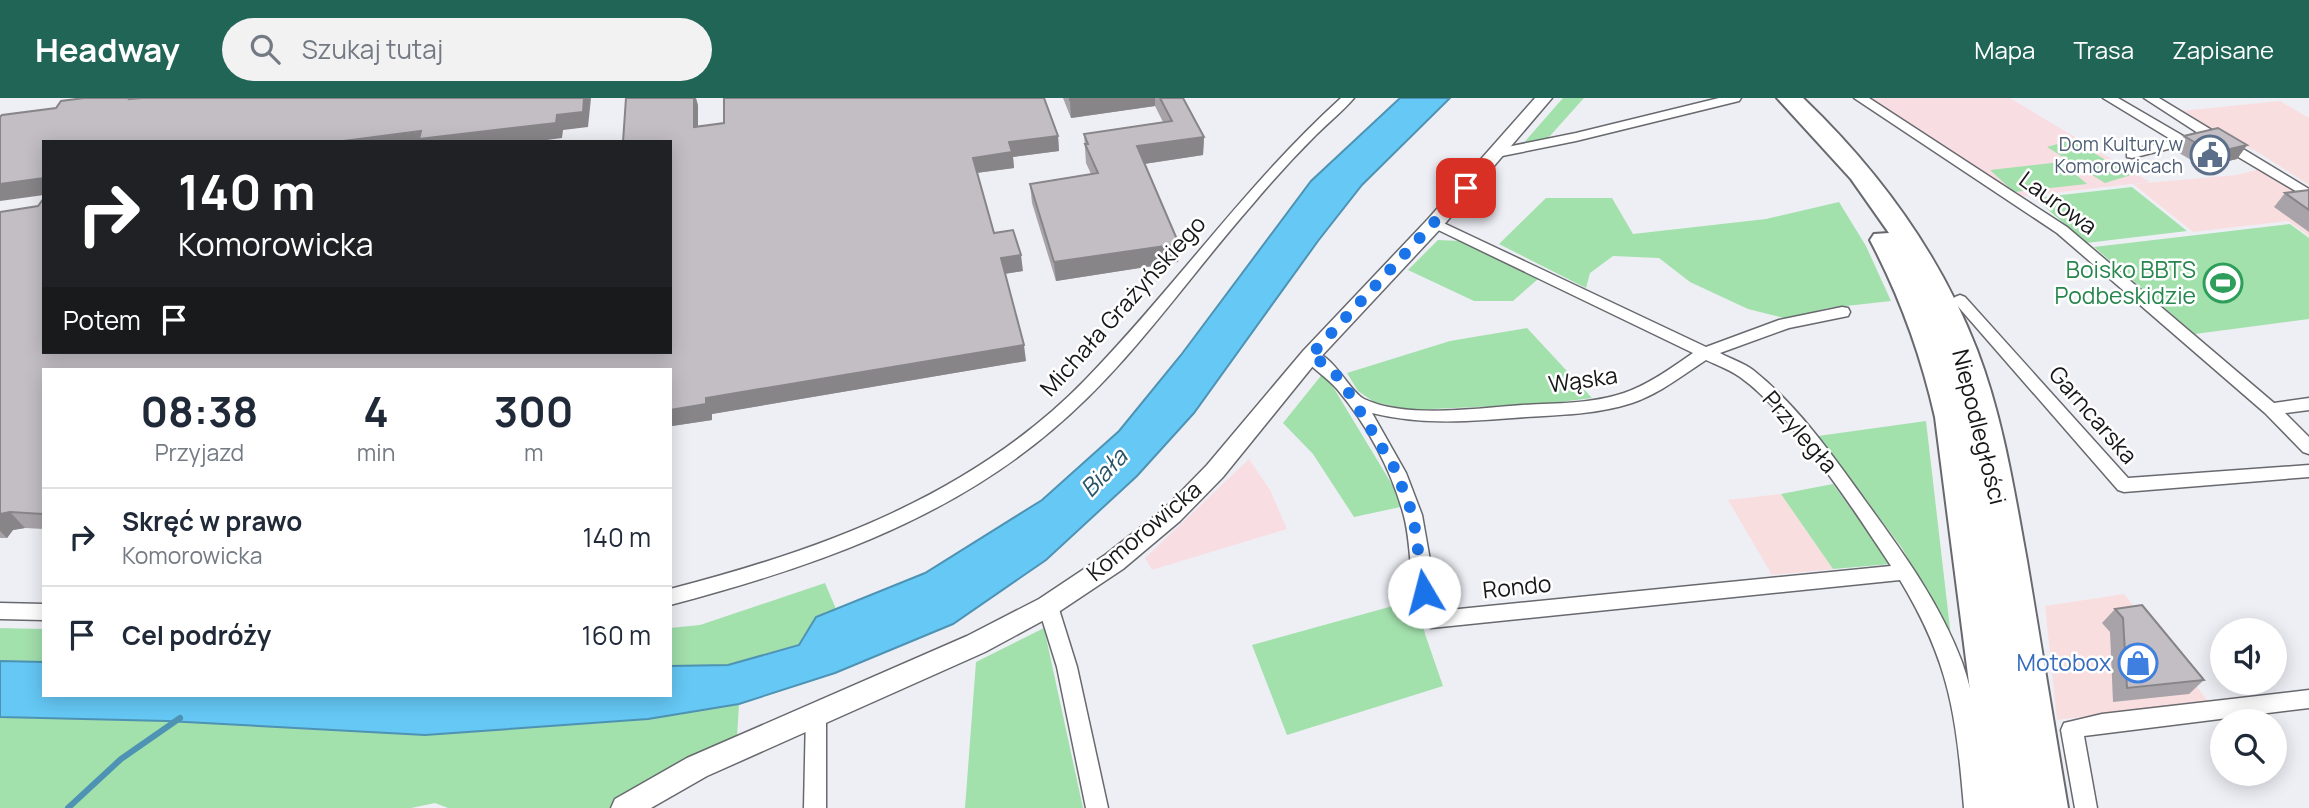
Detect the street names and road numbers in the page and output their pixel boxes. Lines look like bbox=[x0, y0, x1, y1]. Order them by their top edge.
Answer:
street label: Laurowa bbox=[2013, 163, 2104, 241]
street label: Michała Grażyńskiego bbox=[1032, 208, 1212, 403]
street label: Niepodległości bbox=[1945, 346, 2015, 508]
street label: Wąska bbox=[1546, 358, 1620, 400]
street label: Garncarska bbox=[2042, 358, 2145, 470]
street label: Przyległa bbox=[1756, 383, 1845, 479]
street label: Komorowicka bbox=[1079, 473, 1207, 588]
street label: Rondo bbox=[1481, 566, 1553, 606]

